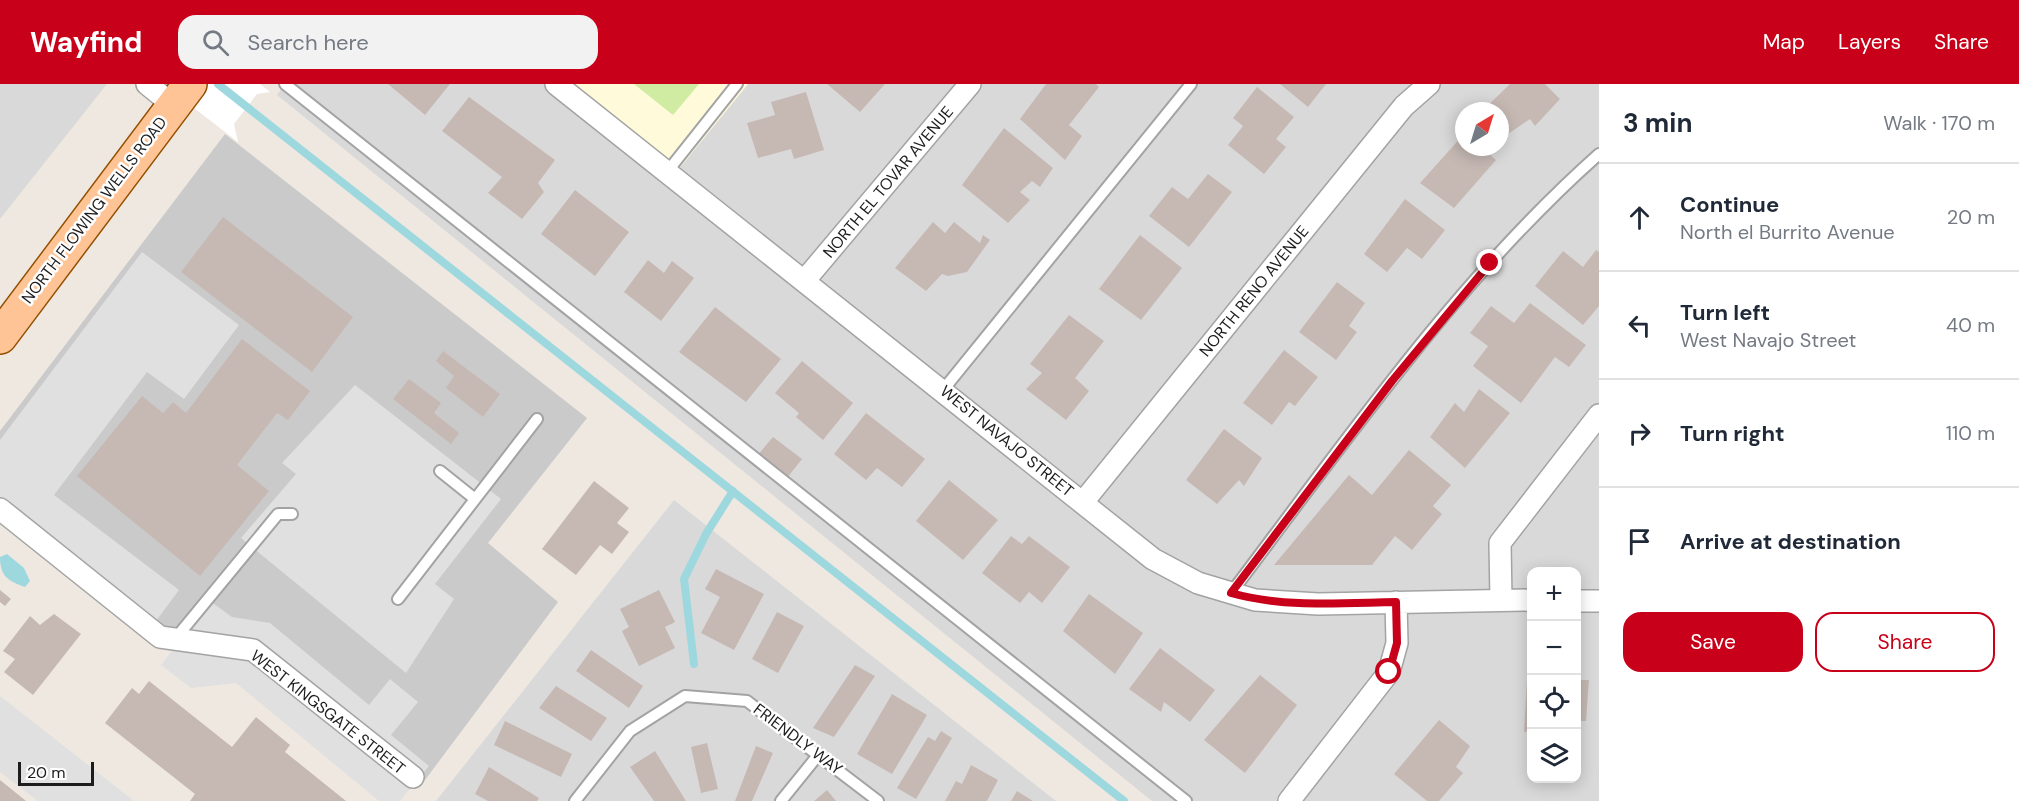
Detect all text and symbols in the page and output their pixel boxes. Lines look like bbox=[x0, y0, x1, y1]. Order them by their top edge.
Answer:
search box bbox=[178, 15, 598, 69]
text: Wayfind bbox=[30, 24, 142, 61]
icon: search bbox=[199, 26, 232, 59]
text: Search here bbox=[247, 28, 369, 57]
text: Map bbox=[1763, 28, 1805, 56]
text: Layers bbox=[1838, 28, 1901, 56]
text: Share bbox=[1934, 28, 1989, 56]
street label: NORTH EL TOVAR AVENUE bbox=[818, 102, 958, 262]
north arrow bbox=[1455, 102, 1509, 156]
text: 3 min bbox=[1623, 106, 1692, 140]
text: Walk · 170 m bbox=[1883, 110, 1995, 136]
street label: NORTH FLOWING WELLS ROAD bbox=[17, 112, 171, 308]
text: Continue bbox=[1680, 190, 1779, 219]
icon: ahead bbox=[1623, 201, 1656, 234]
text: 20 m bbox=[1947, 204, 1995, 230]
text: North el Burrito Avenue bbox=[1680, 219, 1895, 245]
street label: NORTH RENO AVENUE bbox=[1195, 221, 1313, 361]
route end bbox=[1476, 249, 1502, 275]
text: Turn left bbox=[1680, 298, 1770, 327]
icon: left bbox=[1623, 309, 1656, 342]
text: 40 m bbox=[1946, 312, 1995, 338]
text: West Navajo Street bbox=[1680, 327, 1856, 353]
street label: WEST NAVAJO STREET bbox=[936, 381, 1078, 501]
icon: right bbox=[1623, 417, 1656, 450]
text: Turn right bbox=[1680, 419, 1785, 448]
text: 110 m bbox=[1946, 420, 1995, 446]
icon: arrive bbox=[1623, 525, 1656, 558]
text: Arrive at destination bbox=[1680, 527, 1901, 556]
map controls bbox=[1527, 567, 1581, 783]
button: + bbox=[1527, 567, 1581, 621]
button: Save bbox=[1623, 612, 1803, 672]
button: Share bbox=[1815, 612, 1995, 672]
button: − bbox=[1527, 621, 1581, 675]
street label: WEST KINGSGATE STREET bbox=[246, 645, 410, 779]
route start bbox=[1375, 658, 1401, 684]
button: locate bbox=[1527, 675, 1581, 729]
street label: FRIENDLY WAY bbox=[749, 699, 847, 779]
button: layers bbox=[1527, 729, 1581, 783]
scale bar bbox=[18, 759, 94, 786]
text: 20 m bbox=[27, 762, 66, 783]

